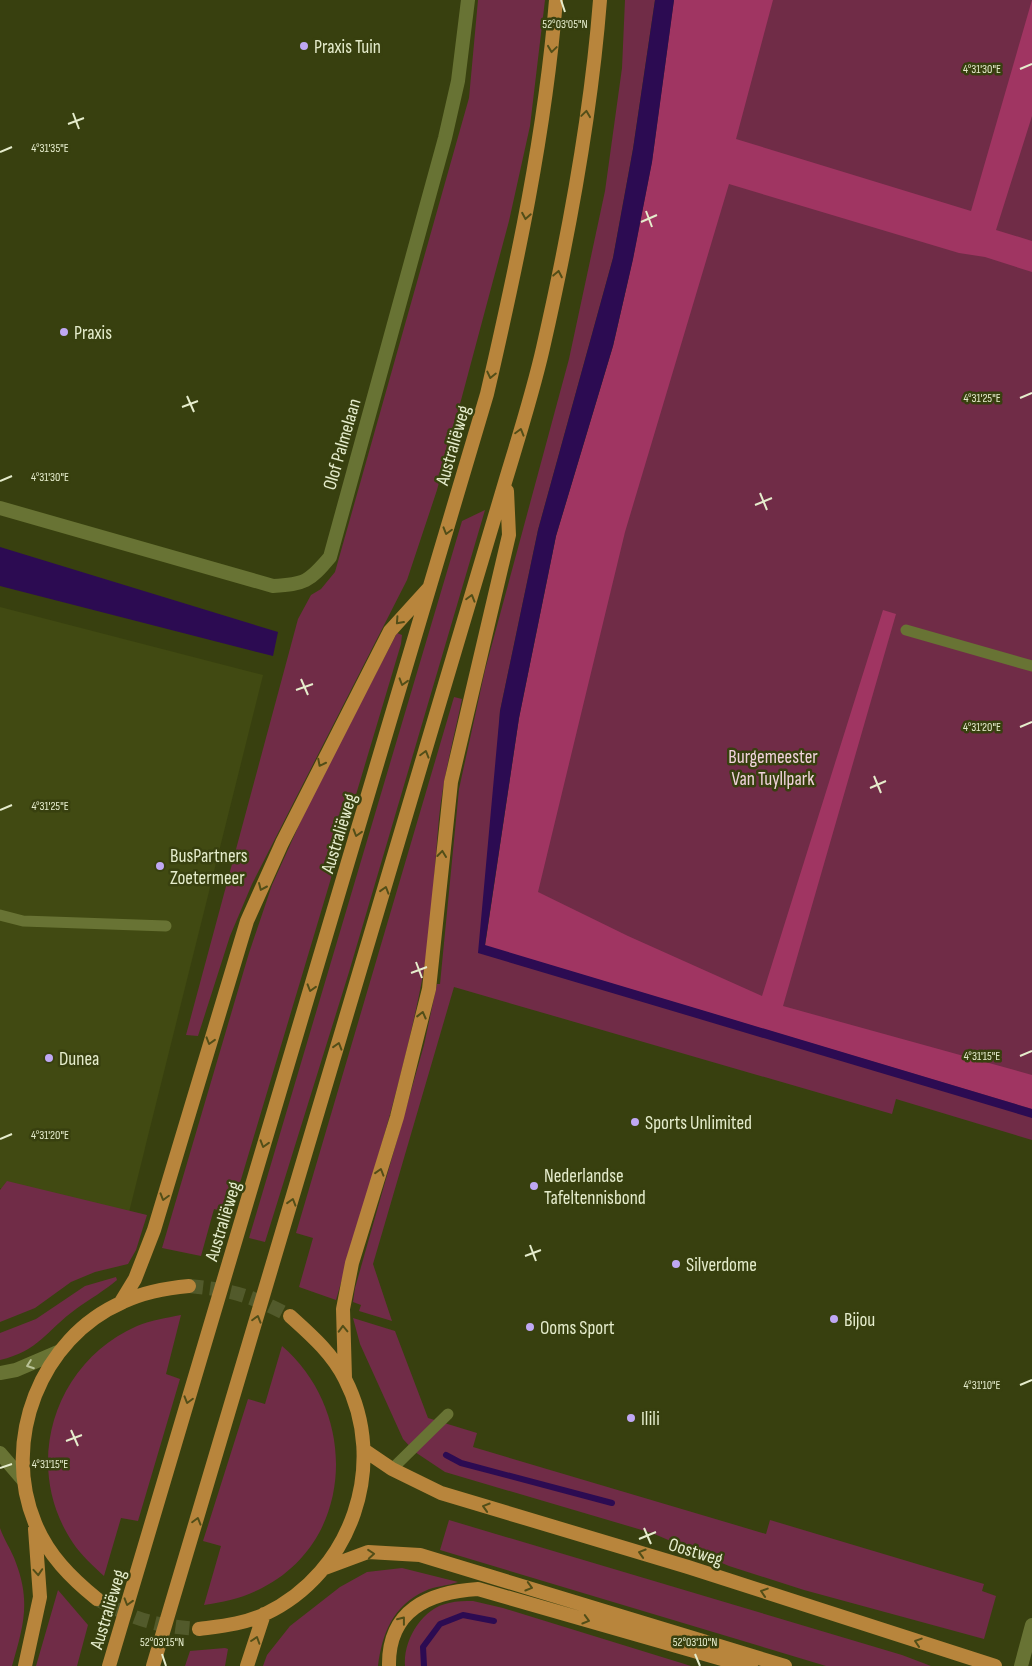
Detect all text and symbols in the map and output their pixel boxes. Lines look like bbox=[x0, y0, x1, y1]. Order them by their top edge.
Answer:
text: 52°03'05"N bbox=[542, 17, 588, 32]
place label: Praxis Tuin bbox=[314, 36, 381, 59]
marker: Praxis Tuin bbox=[298, 40, 310, 52]
one-way arrow bbox=[547, 45, 558, 53]
text: 4°31'30"E bbox=[963, 62, 1001, 77]
one-way arrow bbox=[580, 110, 591, 118]
text: 4°31'35"E bbox=[31, 141, 69, 156]
one-way arrow bbox=[522, 212, 532, 221]
one-way arrow bbox=[552, 270, 563, 279]
place label: Praxis bbox=[74, 322, 112, 345]
marker: Praxis bbox=[58, 326, 70, 338]
one-way arrow bbox=[486, 370, 497, 379]
text: 4°31'25"E bbox=[963, 391, 1001, 406]
street label: Olof Palmelaan bbox=[318, 396, 366, 493]
street label: Australiëweg bbox=[431, 402, 476, 489]
one-way arrow bbox=[514, 429, 524, 437]
text: 4°31'30"E bbox=[31, 470, 69, 485]
one-way arrow bbox=[442, 527, 453, 536]
one-way arrow bbox=[466, 594, 476, 602]
one-way arrow bbox=[396, 615, 405, 624]
one-way arrow bbox=[398, 677, 408, 685]
text: 4°31'20"E bbox=[963, 720, 1001, 735]
park label: Burgemeester Van Tuyllpark bbox=[728, 746, 818, 791]
one-way arrow bbox=[420, 750, 430, 758]
one-way arrow bbox=[317, 758, 327, 767]
street label: Australiëweg bbox=[316, 790, 363, 877]
text: 4°31'25"E bbox=[31, 799, 69, 814]
one-way arrow bbox=[353, 828, 363, 836]
place label: BusPartners Zoetermeer bbox=[170, 845, 248, 890]
one-way arrow bbox=[436, 850, 447, 858]
marker: BusPartners Zoetermeer bbox=[154, 860, 166, 872]
one-way arrow bbox=[257, 882, 268, 891]
one-way arrow bbox=[379, 887, 389, 895]
one-way arrow bbox=[306, 984, 316, 992]
one-way arrow bbox=[416, 1011, 427, 1020]
one-way arrow bbox=[205, 1036, 215, 1045]
one-way arrow bbox=[333, 1042, 343, 1051]
place label: Dunea bbox=[59, 1048, 99, 1071]
text: 4°31'15"E bbox=[964, 1049, 1000, 1064]
marker: Dunea bbox=[43, 1052, 55, 1064]
place label: Sports Unlimited bbox=[645, 1112, 752, 1135]
marker: Sports Unlimited bbox=[629, 1116, 641, 1128]
text: 4°31'20"E bbox=[31, 1128, 69, 1143]
one-way arrow bbox=[260, 1140, 270, 1148]
place label: Nederlandse Tafeltennisbond bbox=[544, 1165, 646, 1210]
one-way arrow bbox=[374, 1168, 384, 1177]
street label: Australiëweg bbox=[200, 1178, 247, 1265]
marker: Nederlandse Tafeltennisbond bbox=[528, 1180, 540, 1192]
one-way arrow bbox=[159, 1192, 169, 1200]
one-way arrow bbox=[286, 1198, 296, 1206]
place label: Silverdome bbox=[686, 1254, 757, 1277]
marker: Silverdome bbox=[670, 1258, 682, 1270]
place label: Bijou bbox=[844, 1309, 875, 1332]
marker: Bijou bbox=[828, 1313, 840, 1325]
one-way arrow bbox=[251, 1315, 261, 1324]
place label: Ooms Sport bbox=[540, 1317, 615, 1340]
marker: Ooms Sport bbox=[524, 1321, 536, 1333]
one-way arrow bbox=[338, 1325, 348, 1333]
one-way arrow bbox=[26, 1359, 35, 1369]
text: 4°31'10"E bbox=[963, 1378, 1001, 1393]
one-way arrow bbox=[184, 1395, 194, 1403]
place label: Ilili bbox=[641, 1408, 660, 1431]
marker: Ilili bbox=[625, 1412, 637, 1424]
text: 4°31'15"E bbox=[32, 1457, 68, 1472]
one-way arrow bbox=[482, 1502, 490, 1512]
one-way arrow bbox=[192, 1517, 202, 1525]
street label: Oostweg bbox=[666, 1533, 726, 1572]
one-way arrow bbox=[368, 1548, 376, 1559]
one-way arrow bbox=[638, 1549, 646, 1559]
street label: Australiëweg bbox=[85, 1566, 132, 1653]
one-way arrow bbox=[33, 1568, 44, 1576]
one-way arrow bbox=[525, 1581, 533, 1591]
one-way arrow bbox=[760, 1588, 768, 1598]
one-way arrow bbox=[124, 1598, 134, 1606]
one-way arrow bbox=[581, 1614, 590, 1625]
one-way arrow bbox=[396, 1616, 405, 1626]
text: 52°03'15"N bbox=[140, 1635, 184, 1650]
text: 52°03'10"N bbox=[673, 1635, 717, 1650]
one-way arrow bbox=[250, 1637, 260, 1645]
one-way arrow bbox=[915, 1638, 923, 1648]

